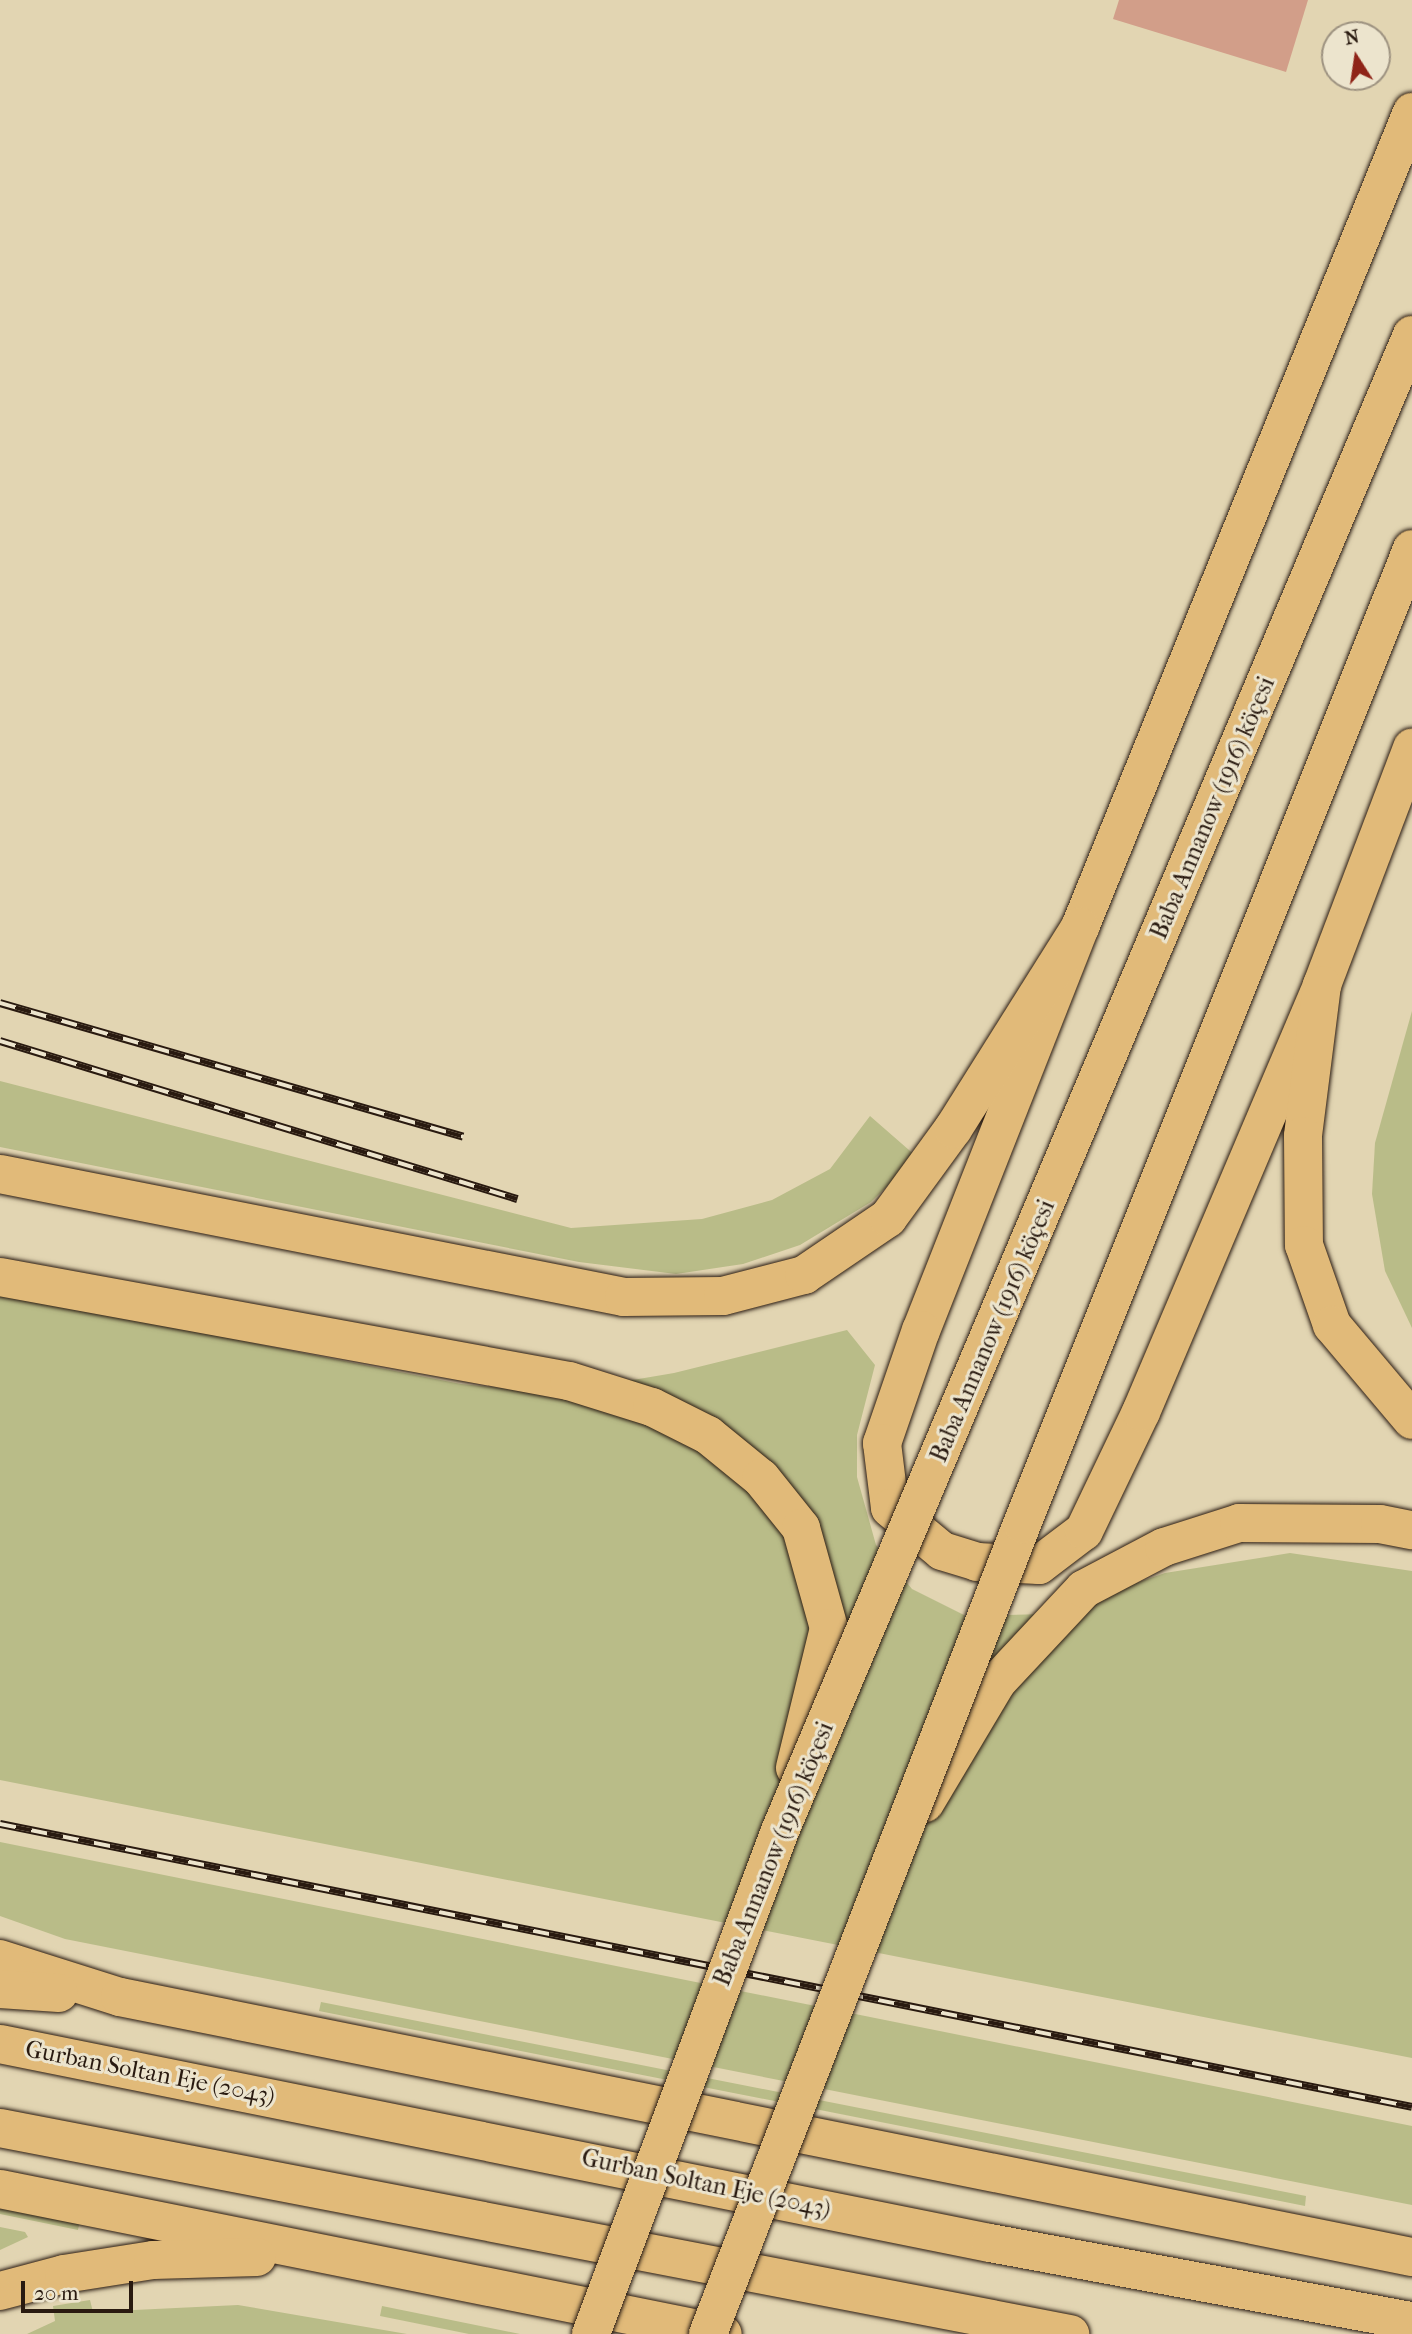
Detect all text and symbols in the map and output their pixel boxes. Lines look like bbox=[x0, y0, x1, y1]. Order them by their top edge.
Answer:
north arrow bbox=[1321, 21, 1391, 91]
text: N bbox=[1343, 25, 1361, 50]
street label: Baba Annanow (1916) köçesi bbox=[1145, 672, 1281, 944]
street label: Baba Annanow (1916) köçesi bbox=[925, 1195, 1061, 1467]
street label: Baba Annanow (1916) köçesi bbox=[708, 1718, 840, 1990]
street label: Gurban Soltan Eje (2043) bbox=[23, 2035, 277, 2111]
street label: Gurban Soltan Eje (2043) bbox=[579, 2144, 833, 2224]
scale bar bbox=[24, 2268, 136, 2312]
text: 20 m bbox=[34, 2281, 78, 2305]

